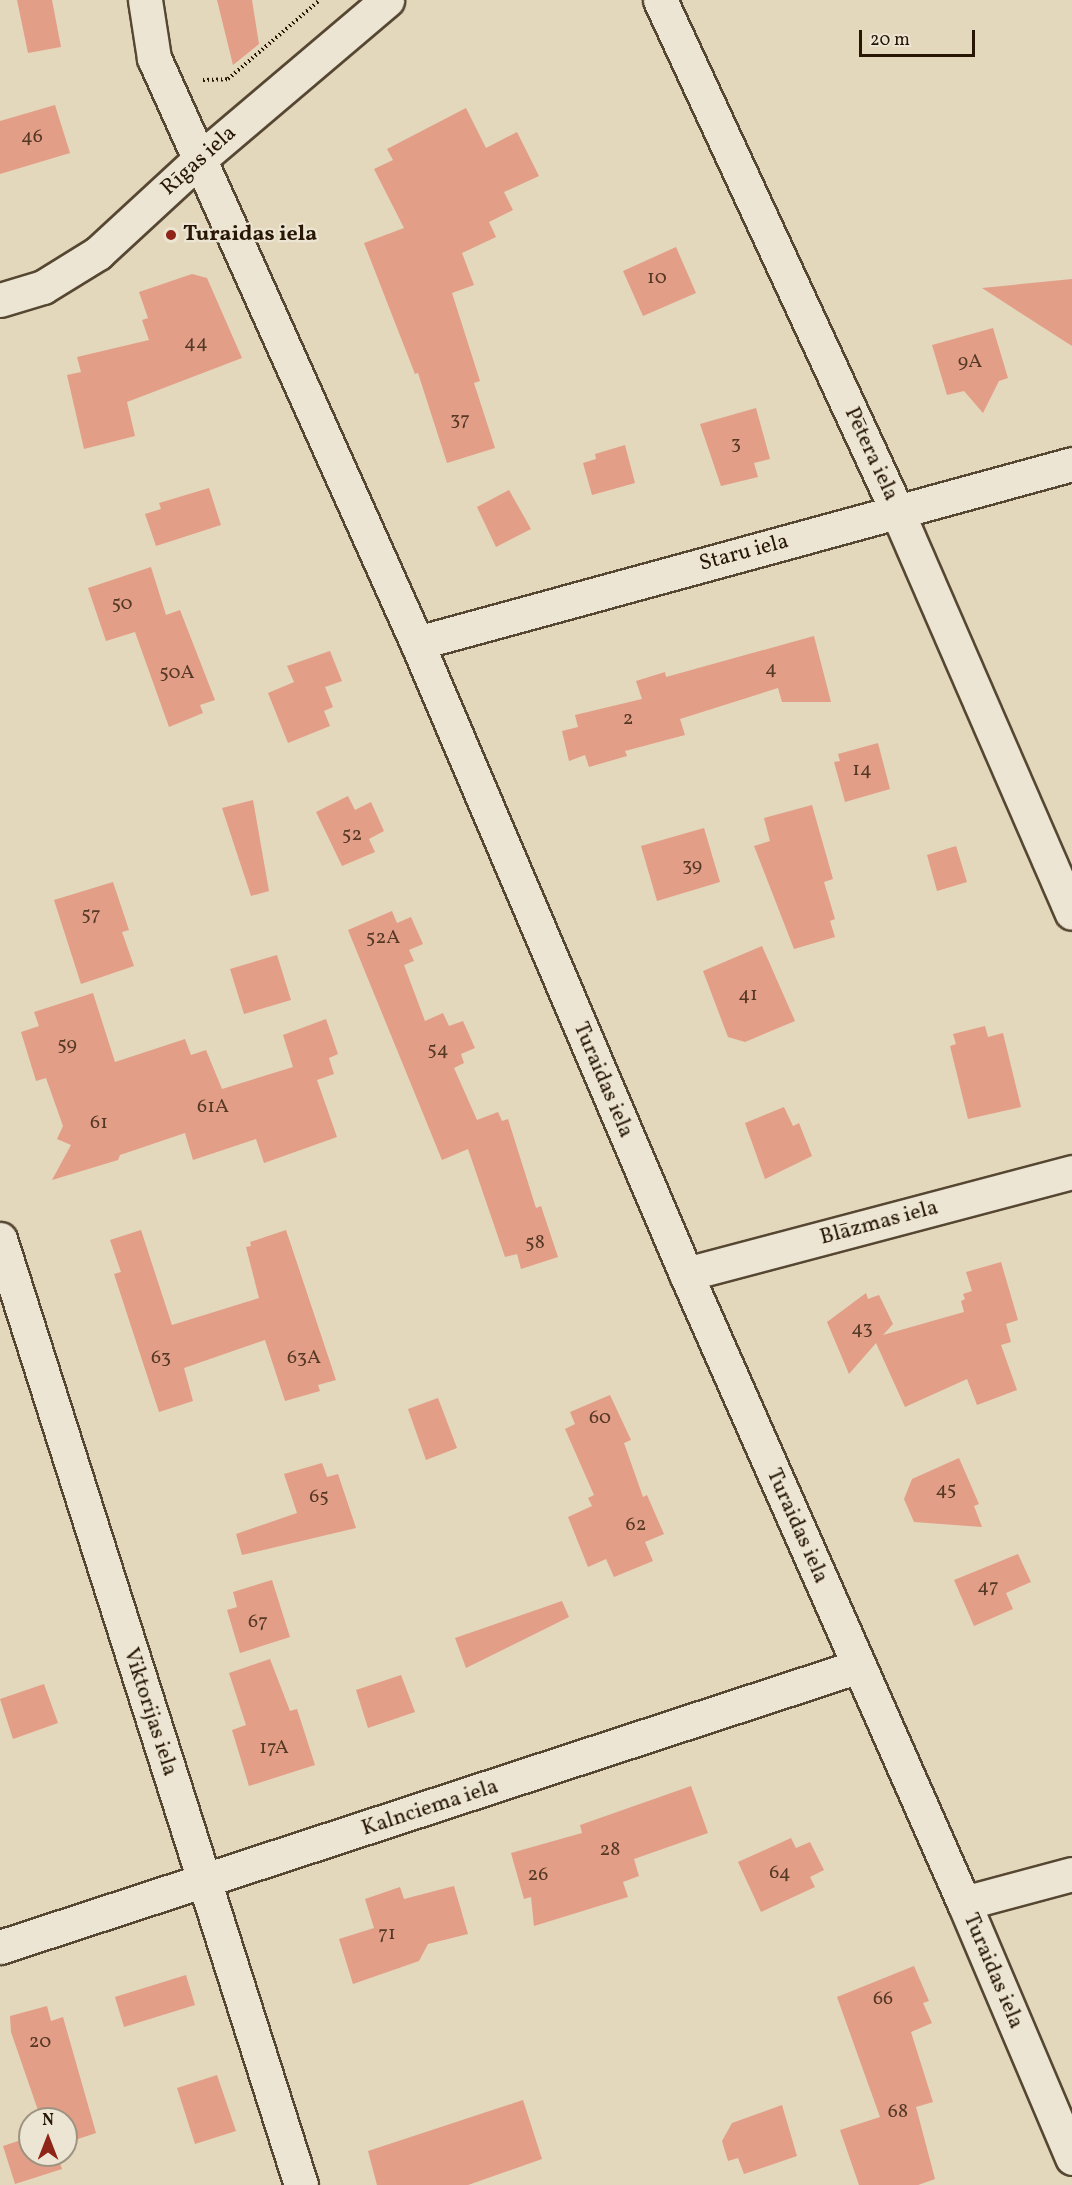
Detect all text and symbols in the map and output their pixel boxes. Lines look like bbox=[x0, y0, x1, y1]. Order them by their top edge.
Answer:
scale bar bbox=[862, 18, 978, 56]
text: 20 m bbox=[870, 28, 910, 53]
street label: Rīgas iela bbox=[156, 120, 242, 202]
house number: 46 bbox=[21, 125, 43, 149]
place label: Turaidas iela bbox=[183, 222, 317, 248]
marker: Turaidas iela bbox=[164, 228, 178, 242]
house number: 10 bbox=[647, 266, 667, 290]
house number: 44 bbox=[184, 331, 208, 355]
house number: 9A bbox=[958, 350, 982, 374]
street label: Pētera iela bbox=[838, 403, 904, 505]
house number: 37 bbox=[450, 408, 470, 432]
house number: 3 bbox=[731, 432, 741, 456]
street label: Staru iela bbox=[696, 528, 792, 578]
house number: 50 bbox=[111, 592, 133, 616]
house number: 4 bbox=[765, 657, 777, 681]
house number: 50A bbox=[159, 661, 195, 685]
house number: 2 bbox=[623, 707, 633, 731]
house number: 14 bbox=[852, 758, 872, 782]
house number: 52 bbox=[342, 823, 362, 847]
house number: 39 bbox=[682, 854, 702, 878]
house number: 57 bbox=[81, 903, 101, 927]
house number: 52A bbox=[366, 926, 400, 950]
house number: 41 bbox=[738, 983, 758, 1007]
street label: Turaidas iela bbox=[567, 1018, 639, 1142]
house number: 59 bbox=[57, 1033, 77, 1057]
house number: 54 bbox=[427, 1038, 449, 1062]
house number: 61A bbox=[197, 1095, 229, 1119]
house number: 61 bbox=[90, 1111, 108, 1135]
street label: Blāzmas iela bbox=[817, 1195, 941, 1251]
house number: 58 bbox=[525, 1231, 545, 1255]
house number: 43 bbox=[851, 1317, 873, 1341]
house number: 63 bbox=[151, 1346, 171, 1370]
house number: 63A bbox=[287, 1346, 321, 1370]
house number: 60 bbox=[589, 1406, 611, 1430]
street label: Turaidas iela bbox=[760, 1465, 834, 1587]
house number: 45 bbox=[936, 1478, 956, 1502]
house number: 65 bbox=[309, 1485, 329, 1509]
house number: 62 bbox=[626, 1513, 646, 1537]
house number: 47 bbox=[977, 1575, 999, 1599]
house number: 67 bbox=[248, 1610, 268, 1634]
street label: Viktorijas iela bbox=[117, 1645, 183, 1779]
house number: 17A bbox=[259, 1736, 289, 1760]
street label: Kalnciema iela bbox=[358, 1774, 502, 1842]
house number: 28 bbox=[600, 1838, 620, 1862]
house number: 64 bbox=[769, 1861, 791, 1885]
house number: 26 bbox=[528, 1863, 548, 1887]
street label: Turaidas iela bbox=[957, 1909, 1029, 2033]
house number: 71 bbox=[378, 1922, 396, 1946]
house number: 66 bbox=[873, 1987, 893, 2011]
house number: 20 bbox=[29, 2030, 51, 2054]
house number: 68 bbox=[888, 2100, 908, 2124]
north arrow bbox=[18, 2107, 78, 2167]
text: N bbox=[42, 2110, 54, 2132]

